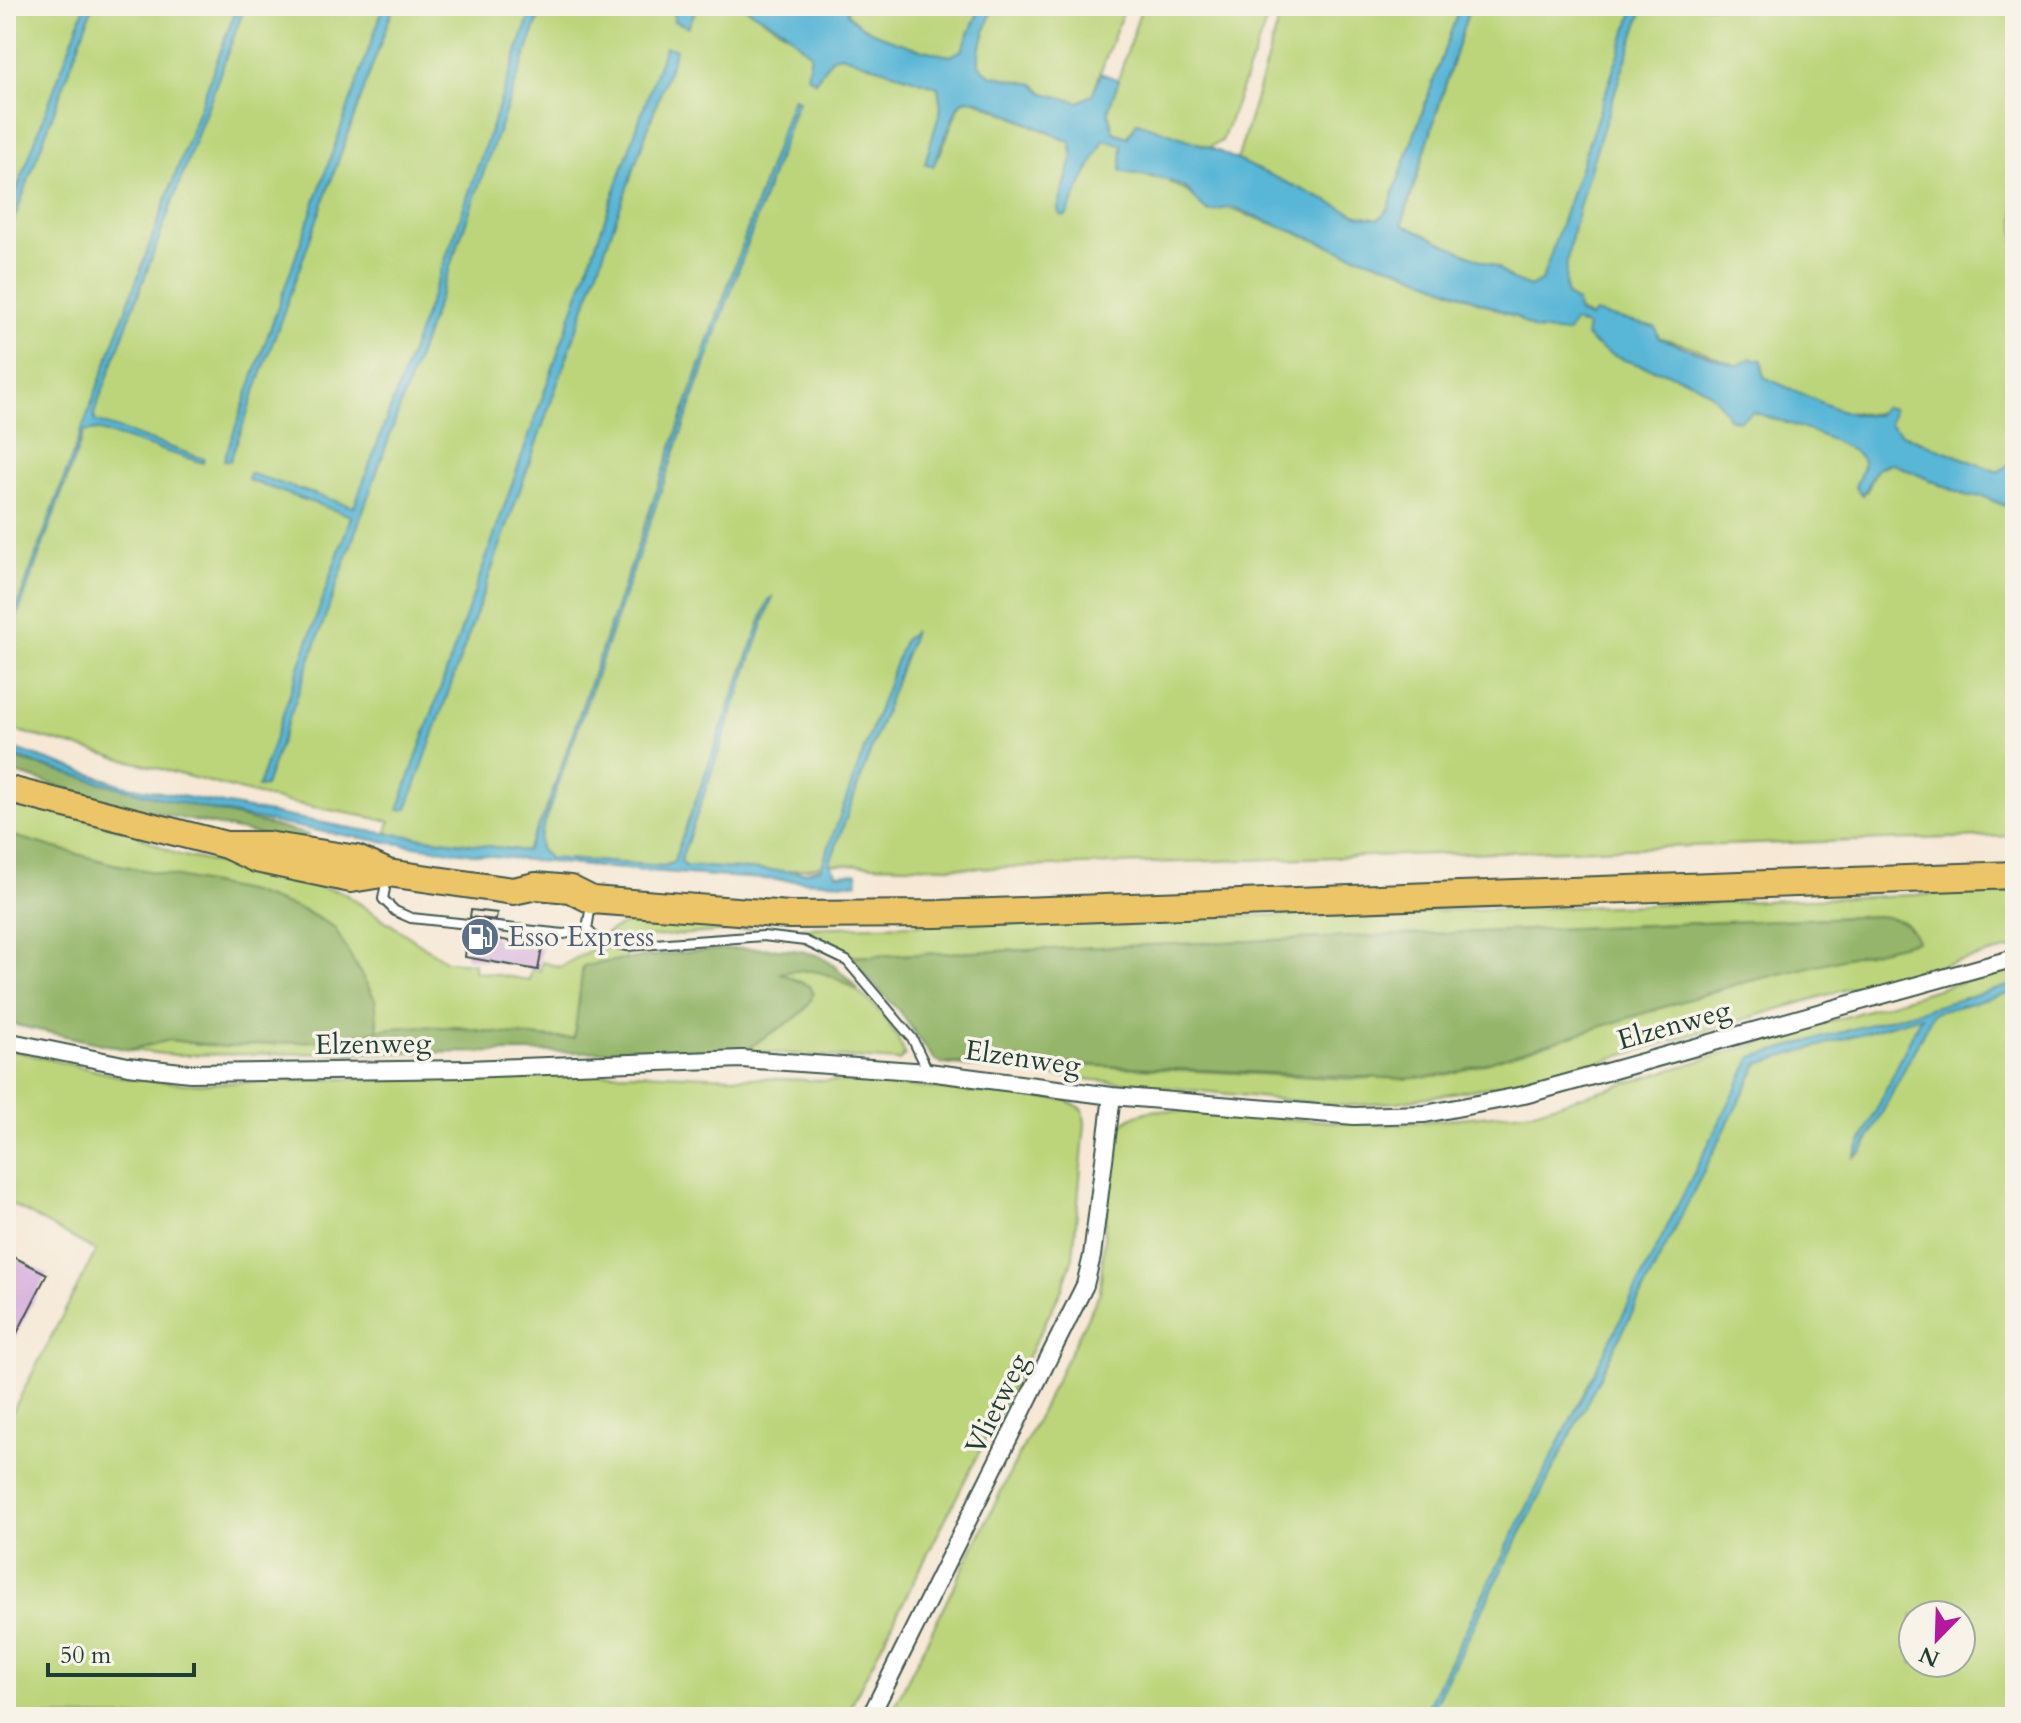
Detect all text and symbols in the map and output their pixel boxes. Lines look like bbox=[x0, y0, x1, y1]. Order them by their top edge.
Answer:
fuel station icon: Esso Express bbox=[459, 916, 501, 958]
place label: Esso Express bbox=[508, 918, 654, 956]
street label: Elzenweg bbox=[1613, 991, 1735, 1059]
street label: Elzenweg bbox=[314, 1024, 432, 1064]
street label: Elzenweg bbox=[963, 1031, 1084, 1085]
street label: Vlietweg bbox=[956, 1347, 1038, 1461]
north arrow bbox=[1897, 1599, 1977, 1679]
scale bar bbox=[48, 1627, 194, 1677]
text: 50 m bbox=[60, 1639, 112, 1672]
text: N bbox=[1915, 1639, 1944, 1674]

